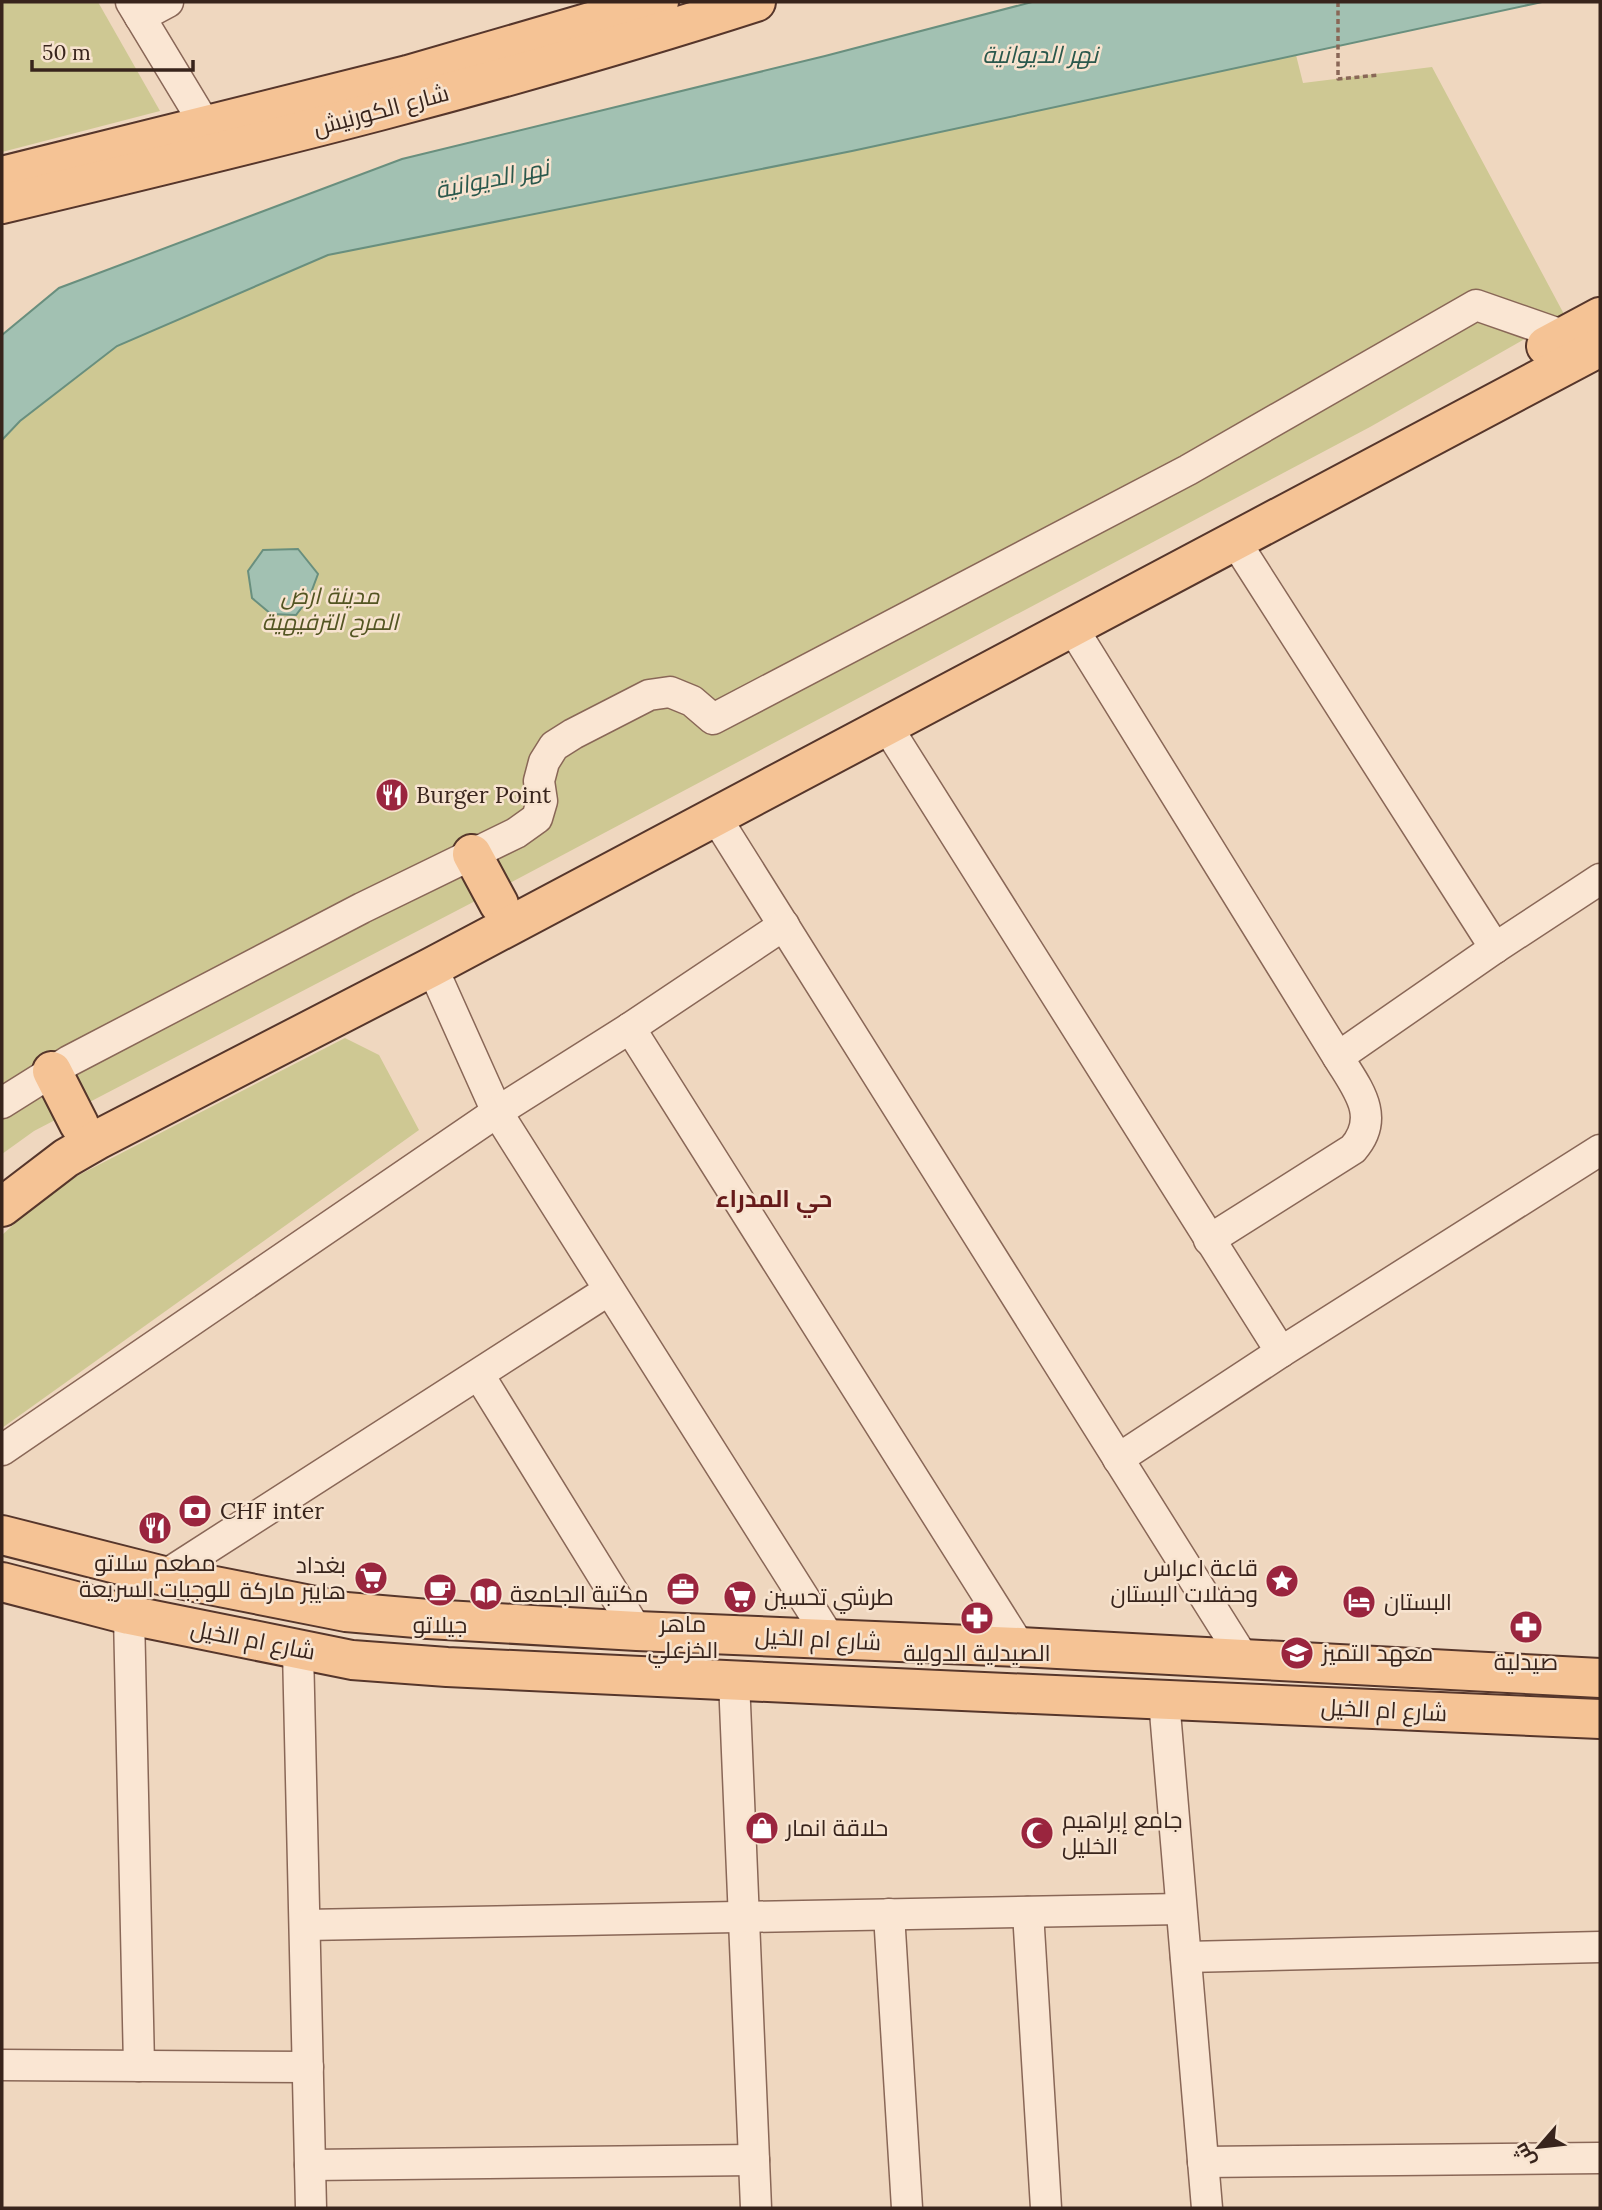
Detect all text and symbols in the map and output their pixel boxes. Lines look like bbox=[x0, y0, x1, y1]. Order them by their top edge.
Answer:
scale bar bbox=[32, 28, 192, 72]
text: 50 m bbox=[42, 39, 91, 66]
water label: نهر الديوانية bbox=[982, 39, 1100, 70]
street label: شارع الكورنيش bbox=[310, 77, 452, 143]
water label: نهر الديوانية bbox=[432, 151, 554, 206]
park label: مدينة ارض المرح الترفيهية bbox=[262, 581, 401, 638]
restaurant icon: Burger Point bbox=[373, 776, 411, 814]
place label: Burger Point bbox=[416, 780, 551, 809]
district label: حي المدراء bbox=[716, 1183, 832, 1218]
bank icon: CHF inter bbox=[176, 1492, 214, 1530]
place label: CHF inter bbox=[220, 1496, 324, 1525]
restaurant icon: مطعم سلاتو للوجبات السريعة bbox=[136, 1509, 174, 1547]
place label: مطعم سلاتو للوجبات السريعة bbox=[79, 1548, 231, 1603]
place label: بغداد هايبر ماركة bbox=[240, 1550, 346, 1605]
place label: قاعة اعراس وحفلات البستان bbox=[1110, 1553, 1258, 1608]
supermarket icon: بغداد هايبر ماركة bbox=[352, 1559, 390, 1597]
place icon: قاعة اعراس وحفلات البستان bbox=[1263, 1562, 1301, 1600]
office icon: ماهر الخزعلي bbox=[664, 1570, 702, 1608]
cafe icon: جيلاتو bbox=[421, 1571, 459, 1609]
library icon: مكتبة الجامعة bbox=[467, 1575, 505, 1613]
supermarket icon: طرشي تحسين bbox=[721, 1578, 759, 1616]
place label: مكتبة الجامعة bbox=[510, 1579, 649, 1608]
place label: طرشي تحسين bbox=[764, 1582, 894, 1614]
hotel icon: البستان bbox=[1340, 1583, 1378, 1621]
place label: البستان bbox=[1384, 1587, 1452, 1616]
pharmacy icon: الصيدلية الدولية bbox=[958, 1599, 996, 1637]
pharmacy icon: صيدلية bbox=[1507, 1608, 1545, 1646]
place label: ماهر الخزعلي bbox=[647, 1609, 719, 1668]
place label: جيلاتو bbox=[413, 1610, 467, 1639]
street label: شارع ام الخيل bbox=[188, 1613, 318, 1668]
street label: شارع ام الخيل bbox=[754, 1621, 882, 1658]
school or university icon: معهد التميز bbox=[1278, 1634, 1316, 1672]
place label: الصيدلية الدولية bbox=[903, 1638, 1051, 1667]
place label: معهد التميز bbox=[1320, 1638, 1433, 1667]
place label: صيدلية bbox=[1494, 1647, 1558, 1676]
street label: شارع ام الخيل bbox=[1320, 1692, 1448, 1729]
place label: جامع إبراهيم الخليل bbox=[1062, 1805, 1183, 1860]
shop icon: حلاقة انمار bbox=[743, 1809, 781, 1847]
place label: حلاقة انمار bbox=[784, 1813, 888, 1842]
mosque icon: جامع إبراهيم الخليل bbox=[1018, 1814, 1056, 1852]
north arrow bbox=[1504, 2112, 1574, 2182]
text: ش bbox=[1508, 2139, 1540, 2171]

